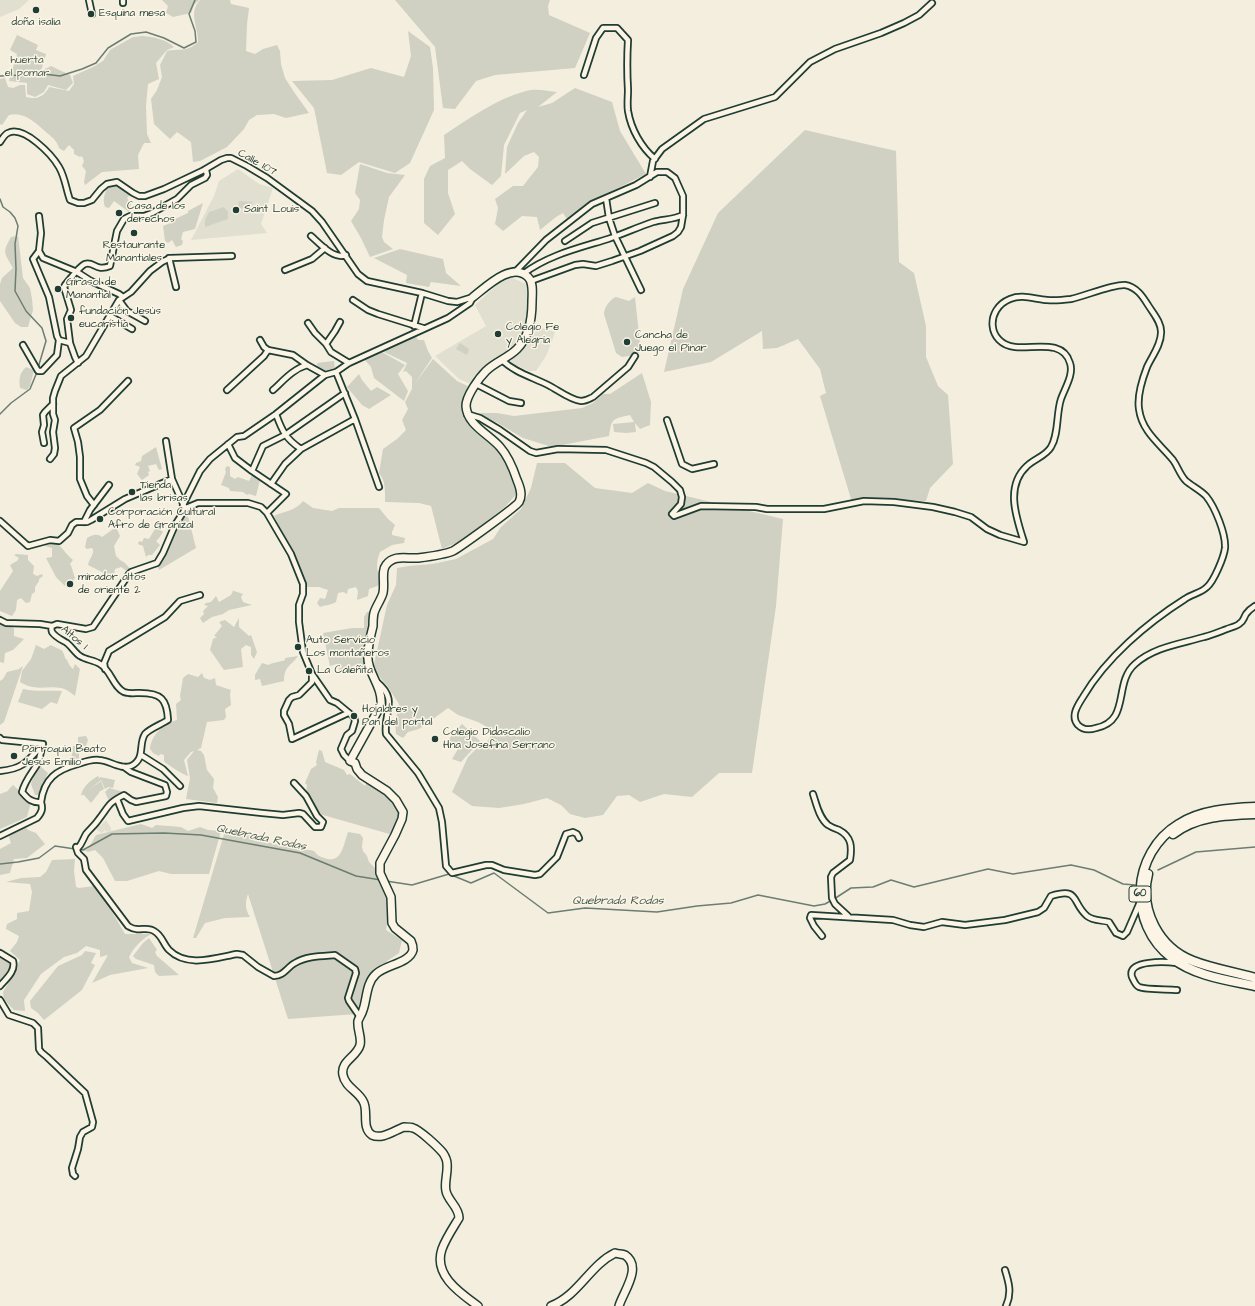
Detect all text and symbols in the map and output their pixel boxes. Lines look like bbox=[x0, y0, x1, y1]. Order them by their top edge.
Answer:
marker: doña isalia bbox=[31, 5, 41, 15]
place label: Esquina mesa bbox=[99, 7, 165, 21]
marker: Esquina mesa bbox=[86, 9, 96, 19]
place label: doña isalia bbox=[11, 16, 61, 30]
park label: huerta el pomar bbox=[5, 54, 49, 80]
street label: Calle 107 bbox=[235, 147, 279, 179]
place label: Casa de los derechos bbox=[127, 200, 185, 226]
place label: Saint Louis bbox=[244, 203, 299, 217]
marker: Saint Louis bbox=[231, 205, 241, 215]
marker: Casa de los derechos bbox=[114, 208, 124, 218]
marker: Restaurante Manantiales bbox=[129, 228, 139, 238]
place label: Restaurante Manantiales bbox=[103, 239, 165, 265]
place label: Girasol de Manantial bbox=[66, 276, 116, 302]
marker: Girasol de Manantial bbox=[53, 284, 63, 294]
place label: fundación Jesús eucaristía bbox=[79, 305, 161, 331]
marker: fundación Jesús eucaristía bbox=[66, 313, 76, 323]
place label: Colegio Fe y Alegría bbox=[506, 321, 559, 347]
marker: Colegio Fe y Alegría bbox=[493, 329, 503, 339]
place label: Cancha de Juego el Pinar bbox=[635, 329, 707, 355]
marker: Cancha de Juego el Pinar bbox=[622, 337, 632, 347]
place label: Tienda las brisas bbox=[140, 479, 188, 505]
marker: Tienda las brisas bbox=[127, 487, 137, 497]
place label: Corporación Cultural Afro de Granizal bbox=[108, 506, 215, 532]
marker: Corporación Cultural Afro de Granizal bbox=[95, 514, 105, 524]
place label: mirador altos de oriente 2 bbox=[78, 571, 146, 597]
marker: mirador altos de oriente 2 bbox=[65, 579, 75, 589]
street label: Altos 1 bbox=[58, 623, 90, 653]
place label: Auto Servicio Los montañeros bbox=[306, 634, 389, 660]
marker: Auto Servicio Los montañeros bbox=[293, 642, 303, 652]
place label: La Caleñita bbox=[317, 664, 373, 678]
marker: La Caleñita bbox=[304, 666, 314, 676]
place label: Hojaldres y Pan del portal bbox=[362, 703, 432, 729]
marker: Hojaldres y Pan del portal bbox=[349, 711, 359, 721]
place label: Colegio Didascalio Hna Josefina Serrano bbox=[443, 726, 555, 752]
marker: Colegio Didascalio Hna Josefina Serrano bbox=[430, 734, 440, 744]
place label: Parroquia Beato Jesús Emilio bbox=[22, 743, 106, 769]
marker: Parroquia Beato Jesús Emilio bbox=[9, 751, 19, 761]
water label: Quebrada Rodas bbox=[215, 821, 307, 855]
road number: 60 bbox=[1129, 886, 1151, 902]
water label: Quebrada Rodas bbox=[572, 894, 664, 908]

